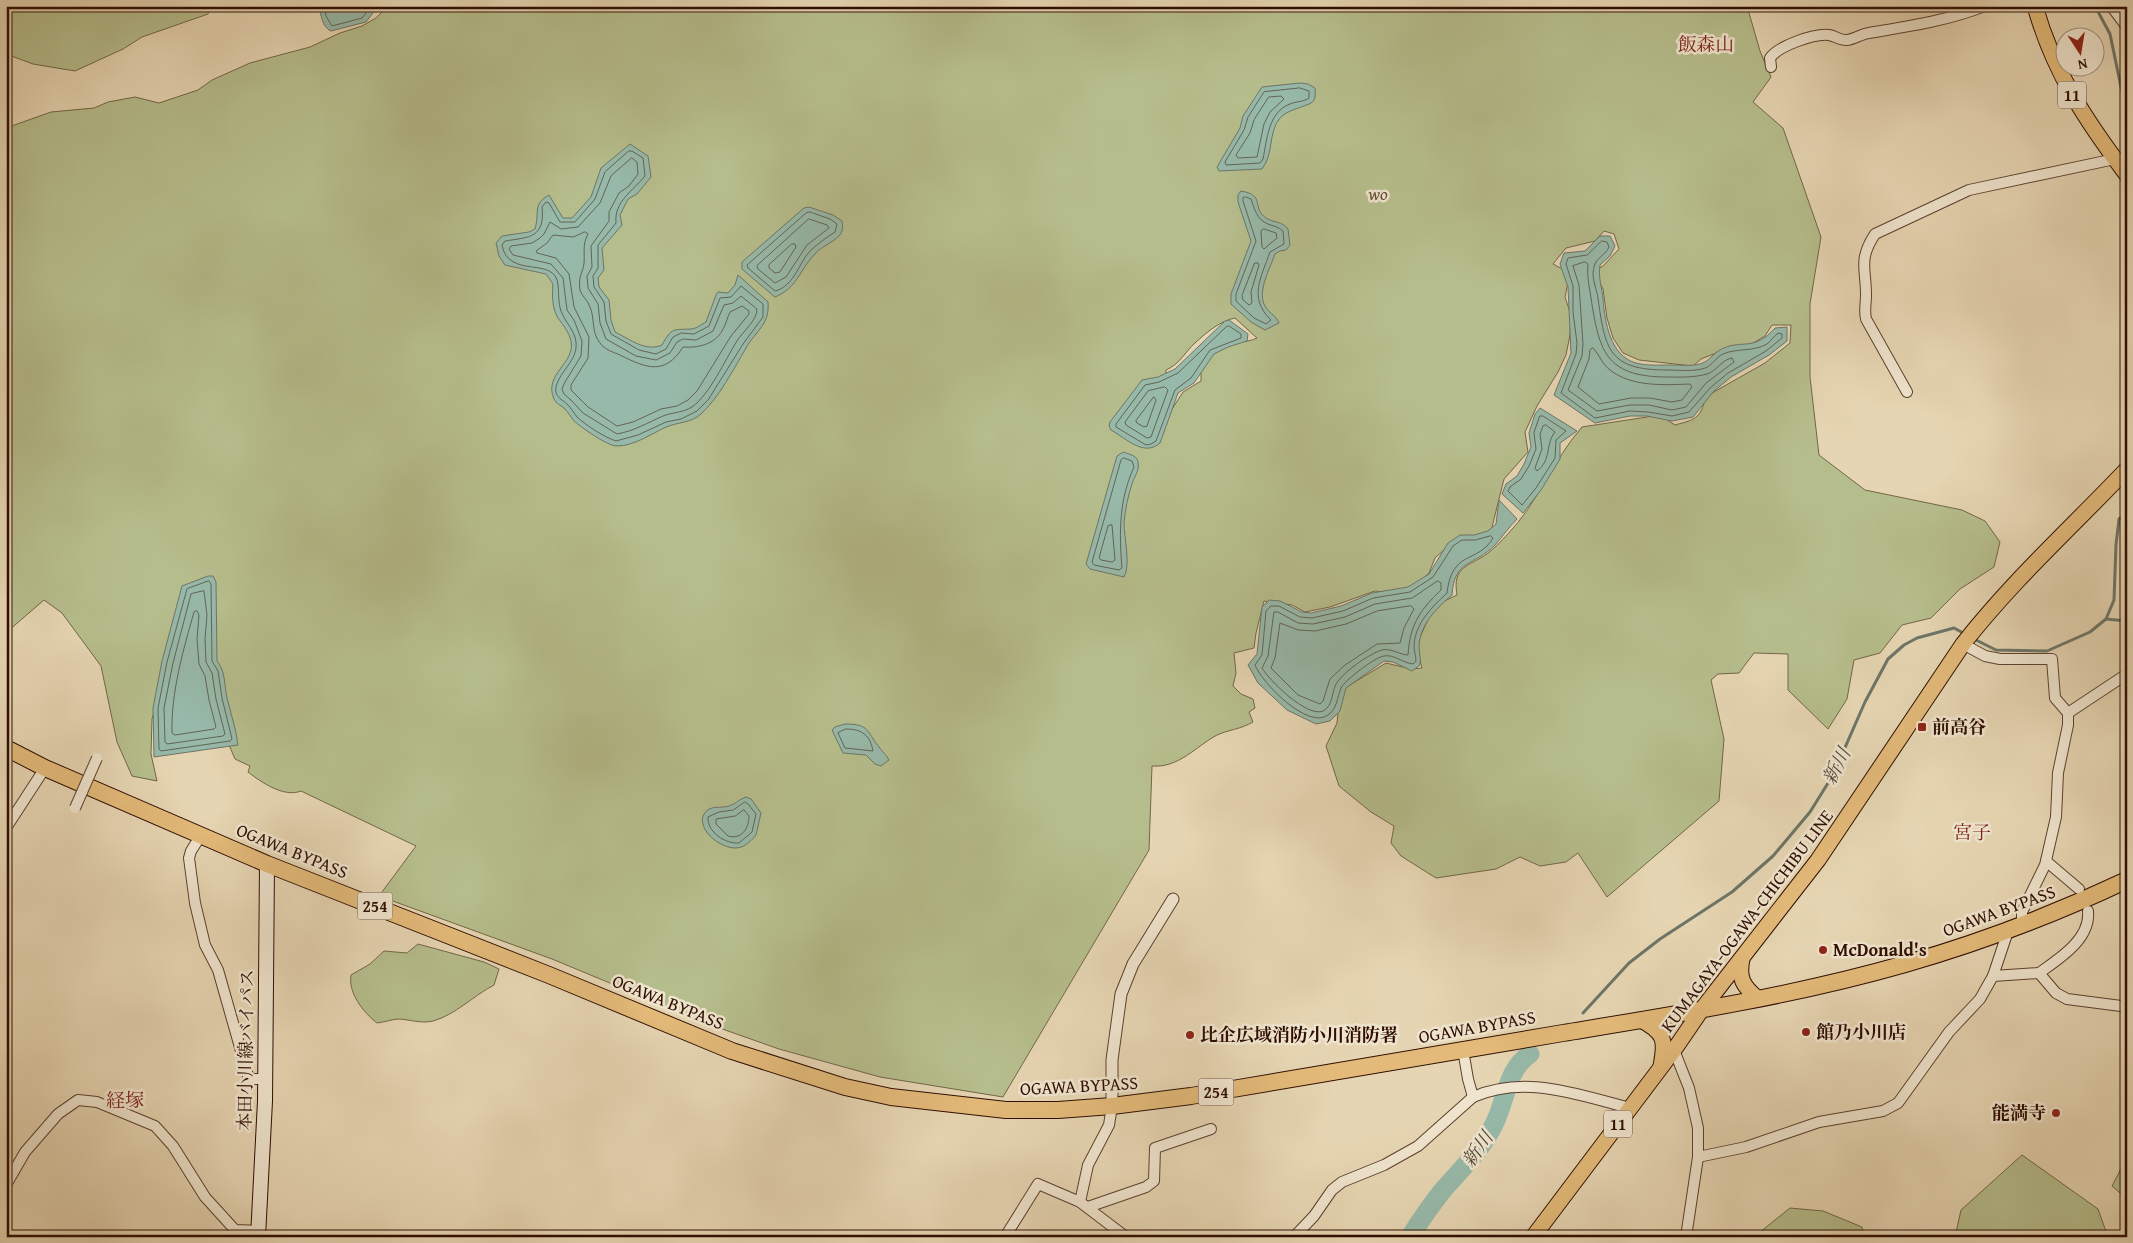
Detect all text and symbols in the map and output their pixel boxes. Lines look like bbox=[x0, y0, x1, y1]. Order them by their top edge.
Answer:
north arrow bbox=[2056, 28, 2106, 78]
district label: 飯森山 bbox=[1677, 30, 1735, 58]
text: N bbox=[2075, 54, 2089, 76]
road number: 11 bbox=[2058, 82, 2086, 108]
park label: wo bbox=[1367, 180, 1388, 207]
place label: 前高谷 bbox=[1932, 713, 1986, 740]
marker: 前高谷 bbox=[1916, 721, 1928, 733]
water label: 新川 bbox=[1815, 741, 1858, 789]
street label: KUMAGAYA-OGAWA-CHICHIBU LINE bbox=[1654, 804, 1839, 1038]
street label: OGAWA BYPASS bbox=[232, 816, 352, 885]
district label: 宮子 bbox=[1953, 818, 1991, 846]
street label: OGAWA BYPASS bbox=[1939, 878, 2059, 943]
road number: 254 bbox=[358, 892, 392, 919]
place label: McDonald's bbox=[1833, 936, 1927, 963]
marker: McDonald's bbox=[1817, 944, 1829, 956]
street label: OGAWA BYPASS bbox=[608, 967, 728, 1036]
street label: 本田小川線バイパス bbox=[231, 969, 260, 1131]
street label: OGAWA BYPASS bbox=[1416, 1003, 1538, 1050]
place label: 館乃小川店 bbox=[1816, 1018, 1906, 1045]
place label: 比企広域消防小川消防署 bbox=[1200, 1021, 1398, 1048]
marker: 館乃小川店 bbox=[1800, 1026, 1812, 1038]
marker: 比企広域消防小川消防署 bbox=[1184, 1029, 1196, 1041]
street label: OGAWA BYPASS bbox=[1019, 1069, 1139, 1102]
road number: 254 bbox=[1198, 1078, 1234, 1106]
district label: 経塚 bbox=[106, 1086, 144, 1114]
place label: 能満寺 bbox=[1992, 1099, 2046, 1126]
marker: 能満寺 bbox=[2050, 1107, 2062, 1119]
road number: 11 bbox=[1604, 1110, 1632, 1138]
water label: 新川 bbox=[1455, 1124, 1501, 1173]

